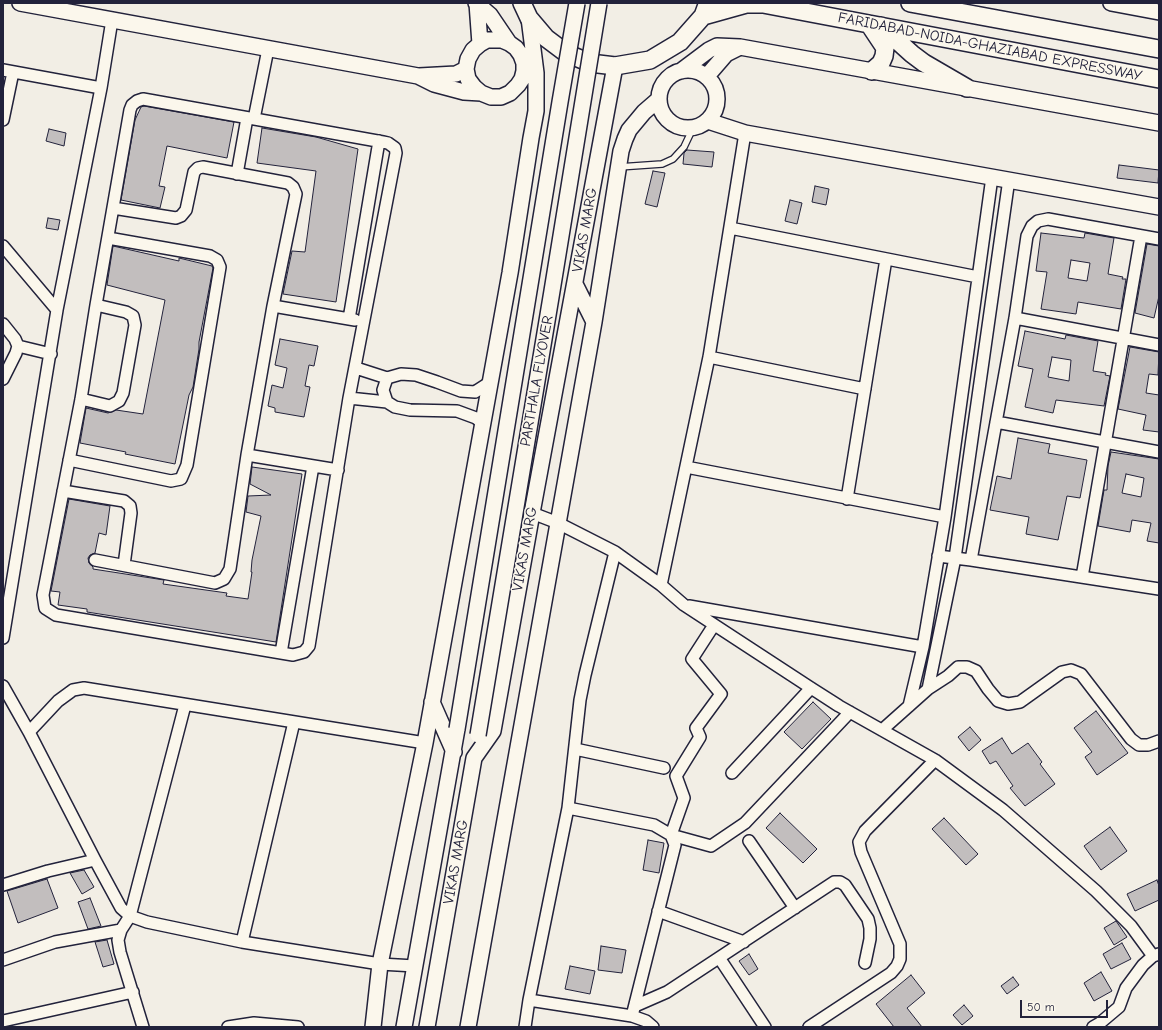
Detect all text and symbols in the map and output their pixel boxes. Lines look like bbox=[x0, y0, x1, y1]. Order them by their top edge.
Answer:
street label: FARIDABAD-NOIDA-GHAZIABAD EXPRESSWAY bbox=[836, 9, 1144, 85]
street label: VIKAS MARG bbox=[569, 186, 601, 274]
street label: PARTHALA FLYOVER bbox=[517, 314, 557, 448]
street label: VIKAS MARG bbox=[509, 505, 541, 593]
street label: VIKAS MARG bbox=[440, 818, 472, 906]
scale bar bbox=[1022, 992, 1110, 1018]
text: 50 m bbox=[1027, 1000, 1055, 1014]

